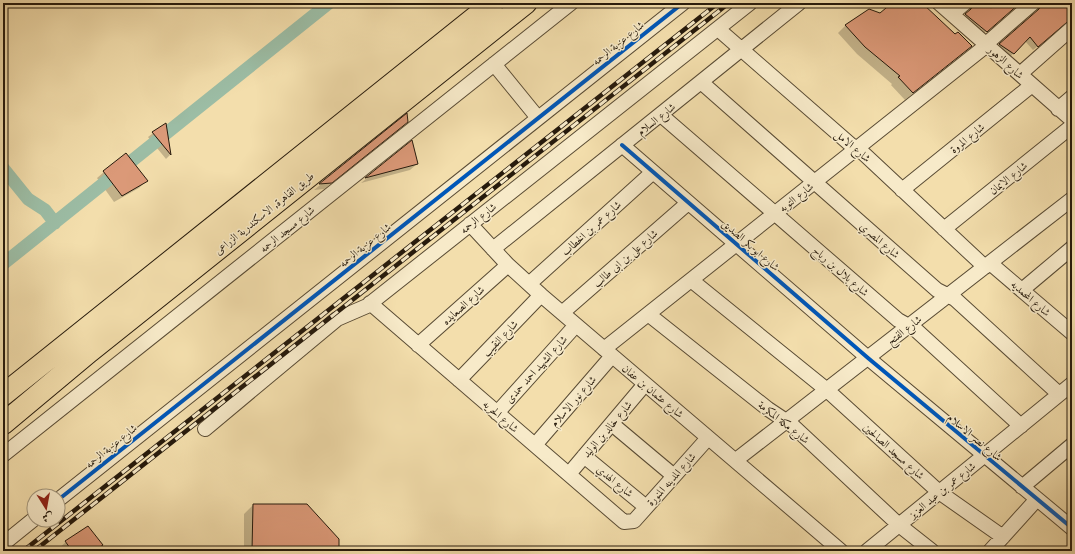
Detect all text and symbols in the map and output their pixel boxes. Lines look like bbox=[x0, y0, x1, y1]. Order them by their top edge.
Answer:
street label: شارع عزبة الرحمه bbox=[589, 18, 649, 71]
street label: شارع الزهور bbox=[983, 42, 1027, 84]
street label: شارع السلام bbox=[634, 100, 680, 141]
street label: شارع المروة bbox=[947, 120, 989, 159]
street label: شارع الامل bbox=[830, 127, 874, 167]
street label: شارع الايمان bbox=[986, 158, 1032, 200]
street label: طريق القاهرة, الاسكندرية الزراعى bbox=[211, 168, 317, 258]
street label: شارع التوبه bbox=[776, 179, 818, 217]
street label: شارع عمر بن الخطاب bbox=[558, 197, 626, 261]
street label: شارع الرحمه bbox=[457, 199, 501, 239]
street label: شارع مسجد الرحمه bbox=[257, 203, 319, 258]
street label: شارع ابو بكر الصديق bbox=[717, 216, 783, 276]
street label: شارع المصري bbox=[855, 219, 903, 263]
street label: شارع عزبة الرحمه bbox=[336, 220, 396, 273]
street label: شارع على بن ابى طالب bbox=[590, 226, 662, 292]
street label: شارع بلال بن رباح bbox=[808, 243, 872, 302]
street label: شارع المحمديه bbox=[1006, 277, 1054, 321]
street label: شارع الصعايده bbox=[439, 282, 489, 330]
street label: شارع الفتح bbox=[884, 312, 927, 351]
street label: شارع النقيب bbox=[479, 317, 523, 361]
street label: شارع الشهيد احمد حمدى bbox=[502, 332, 572, 408]
street label: شارع عثمان بن عفان bbox=[617, 361, 687, 423]
street label: شارع نور الاسلام bbox=[547, 372, 601, 432]
street label: شارع الحريه bbox=[478, 397, 522, 438]
street label: شارع خالد بن الوليد bbox=[579, 398, 637, 462]
street label: شارع مكة المكرمة bbox=[754, 398, 813, 449]
street label: شارع نصر الاسلام bbox=[943, 410, 1005, 466]
street label: شارع مسجد الصالحين bbox=[858, 420, 928, 484]
street label: شارع عزبة الرحمه bbox=[82, 421, 142, 474]
street label: شارع المدينه المنورة bbox=[643, 449, 701, 511]
street label: شارع عمر بن عبد العزيز bbox=[905, 459, 980, 524]
street label: شارع الهدي bbox=[592, 462, 636, 502]
north arrow bbox=[26, 488, 66, 528]
text: ش bbox=[41, 510, 55, 526]

